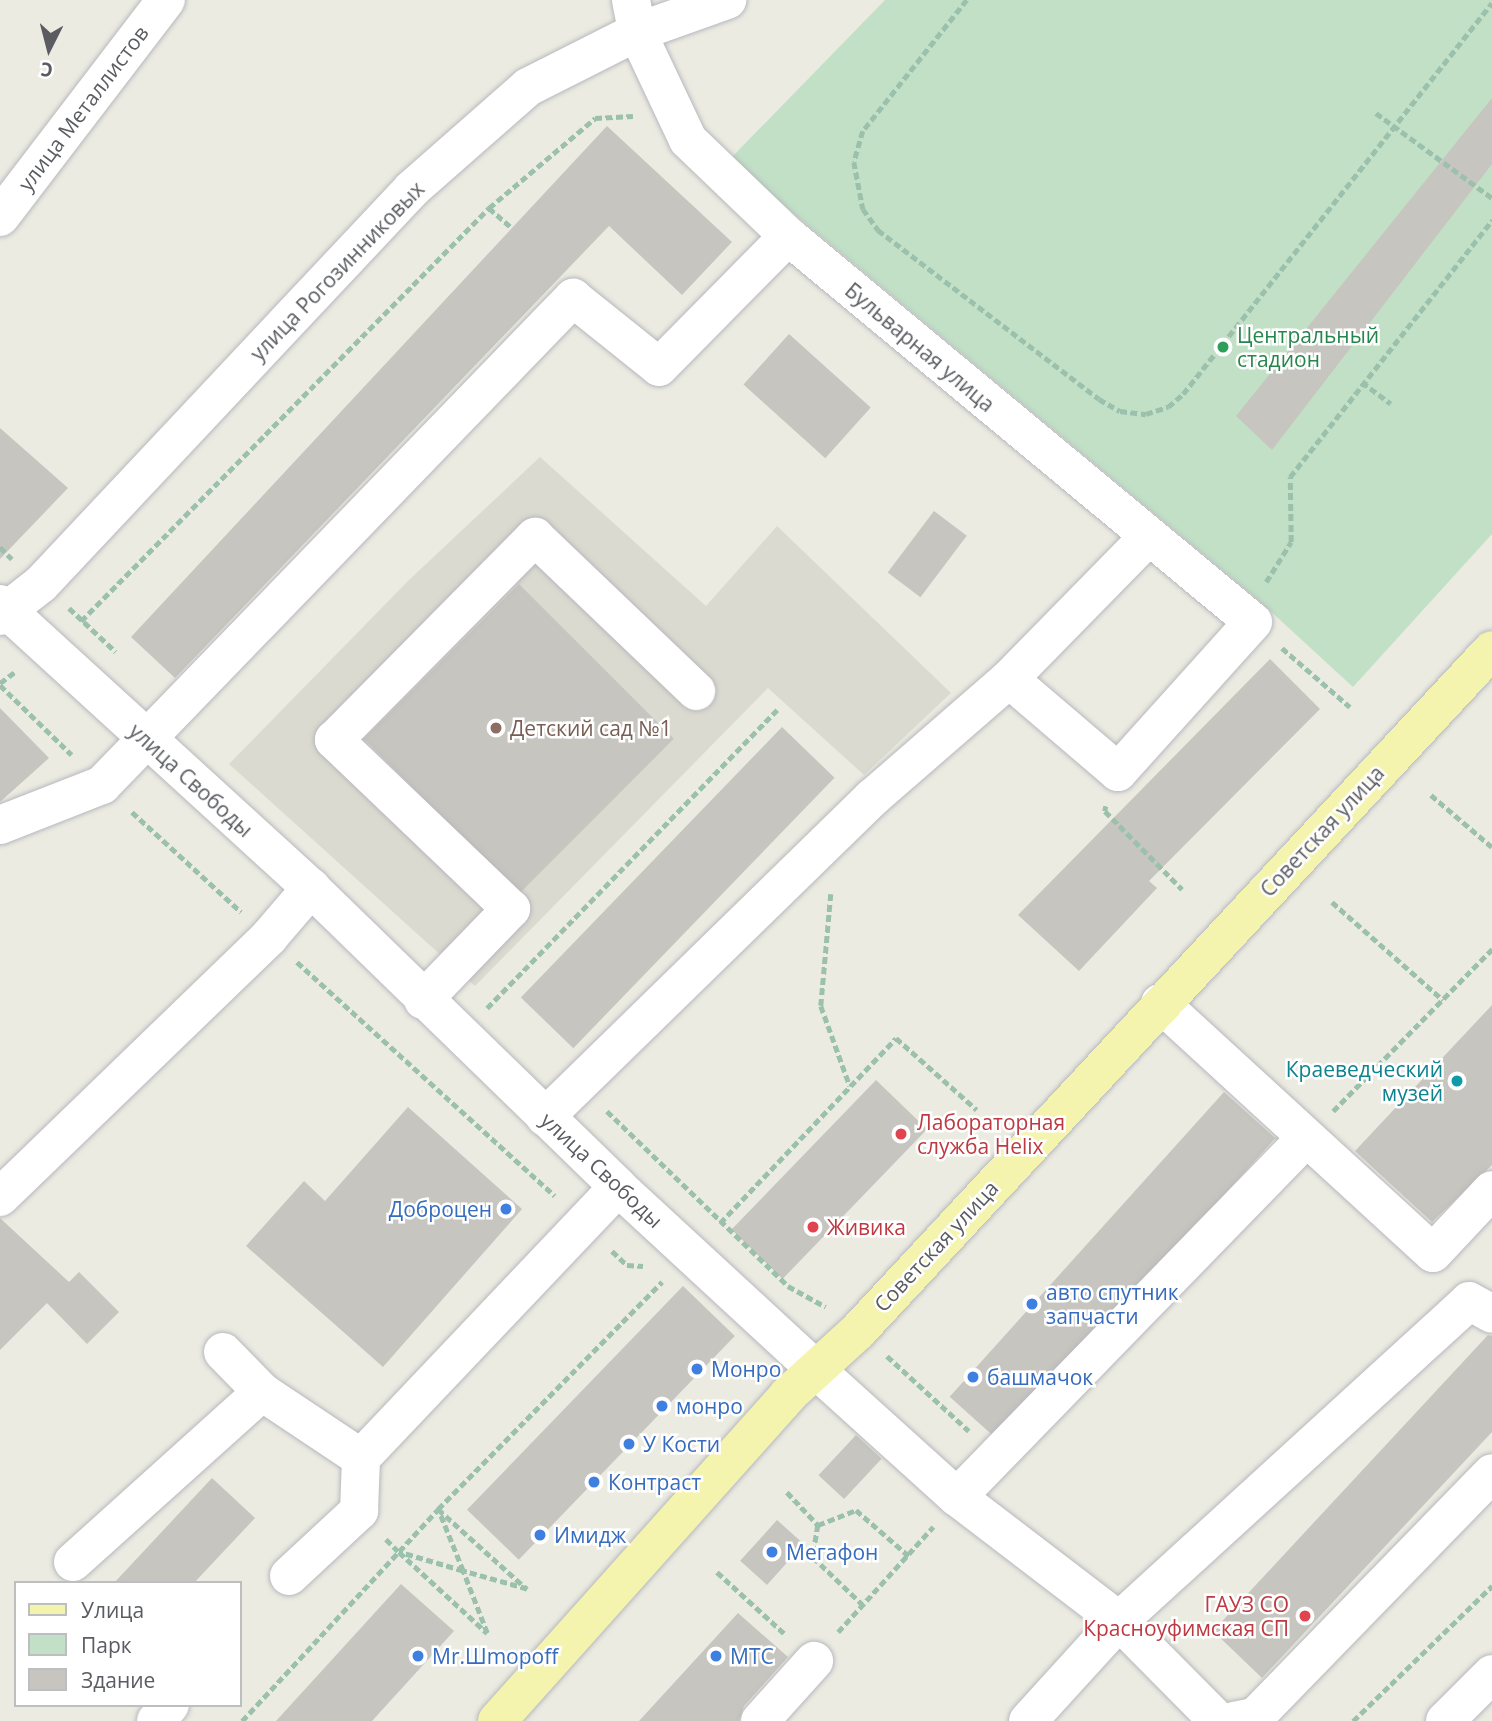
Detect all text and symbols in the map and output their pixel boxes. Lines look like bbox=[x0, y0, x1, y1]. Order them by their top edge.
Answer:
north arrow bbox=[14, 14, 84, 84]
street label: улица Металлистов bbox=[13, 20, 153, 196]
text: С bbox=[39, 56, 54, 83]
street label: улица Рогозинниковых bbox=[245, 176, 429, 366]
street label: Бульварная улица bbox=[840, 277, 1000, 417]
place label: Центральный стадион bbox=[1237, 322, 1379, 372]
marker: Центральный стадион bbox=[1215, 339, 1231, 355]
place label: Детский сад №1 bbox=[510, 715, 672, 741]
street label: улица Свободы bbox=[124, 718, 258, 842]
marker: Детский сад №1 bbox=[488, 720, 504, 736]
street label: Советская улица bbox=[1255, 760, 1389, 902]
place label: Краеведческий музей bbox=[1286, 1056, 1443, 1106]
marker: Краеведческий музей bbox=[1449, 1073, 1465, 1089]
street label: улица Свободы bbox=[536, 1107, 668, 1233]
place label: Лабораторная служба Helix bbox=[917, 1109, 1065, 1159]
marker: Лабораторная служба Helix bbox=[891, 1124, 911, 1144]
street label: Советская улица bbox=[869, 1175, 1003, 1317]
place label: Доброцен bbox=[389, 1196, 492, 1222]
marker: Доброцен bbox=[498, 1201, 514, 1217]
place label: Живика bbox=[827, 1214, 906, 1240]
marker: Живика bbox=[805, 1219, 821, 1235]
place label: авто спутник запчасти bbox=[1046, 1279, 1179, 1329]
marker: авто спутник запчасти bbox=[1024, 1296, 1040, 1312]
place label: Монро bbox=[711, 1356, 781, 1382]
marker: Монро bbox=[689, 1361, 705, 1377]
place label: башмачок bbox=[987, 1364, 1093, 1390]
marker: башмачок bbox=[965, 1369, 981, 1385]
place label: монро bbox=[676, 1393, 743, 1419]
marker: монро bbox=[654, 1398, 670, 1414]
place label: У Кости bbox=[643, 1431, 720, 1457]
marker: У Кости bbox=[621, 1436, 637, 1452]
place label: Контраст bbox=[608, 1469, 701, 1495]
marker: Контраст bbox=[586, 1474, 602, 1490]
place label: Имидж bbox=[554, 1522, 626, 1548]
marker: Имидж bbox=[532, 1527, 548, 1543]
place label: Мегафон bbox=[786, 1539, 878, 1565]
marker: Мегафон bbox=[764, 1544, 780, 1560]
legend bbox=[14, 1581, 242, 1707]
place label: ГАУЗ СО Красноуфимская СП bbox=[1083, 1591, 1289, 1641]
text: Улица bbox=[81, 1596, 144, 1624]
marker: ГАУЗ СО Красноуфимская СП bbox=[1295, 1606, 1315, 1626]
text: Парк bbox=[81, 1631, 132, 1659]
place label: Mr.Шmopoff bbox=[432, 1643, 558, 1669]
place label: МТС bbox=[730, 1643, 774, 1669]
marker: Mr.Шmopoff bbox=[410, 1648, 426, 1664]
marker: МТС bbox=[708, 1648, 724, 1664]
text: Здание bbox=[81, 1666, 155, 1694]

